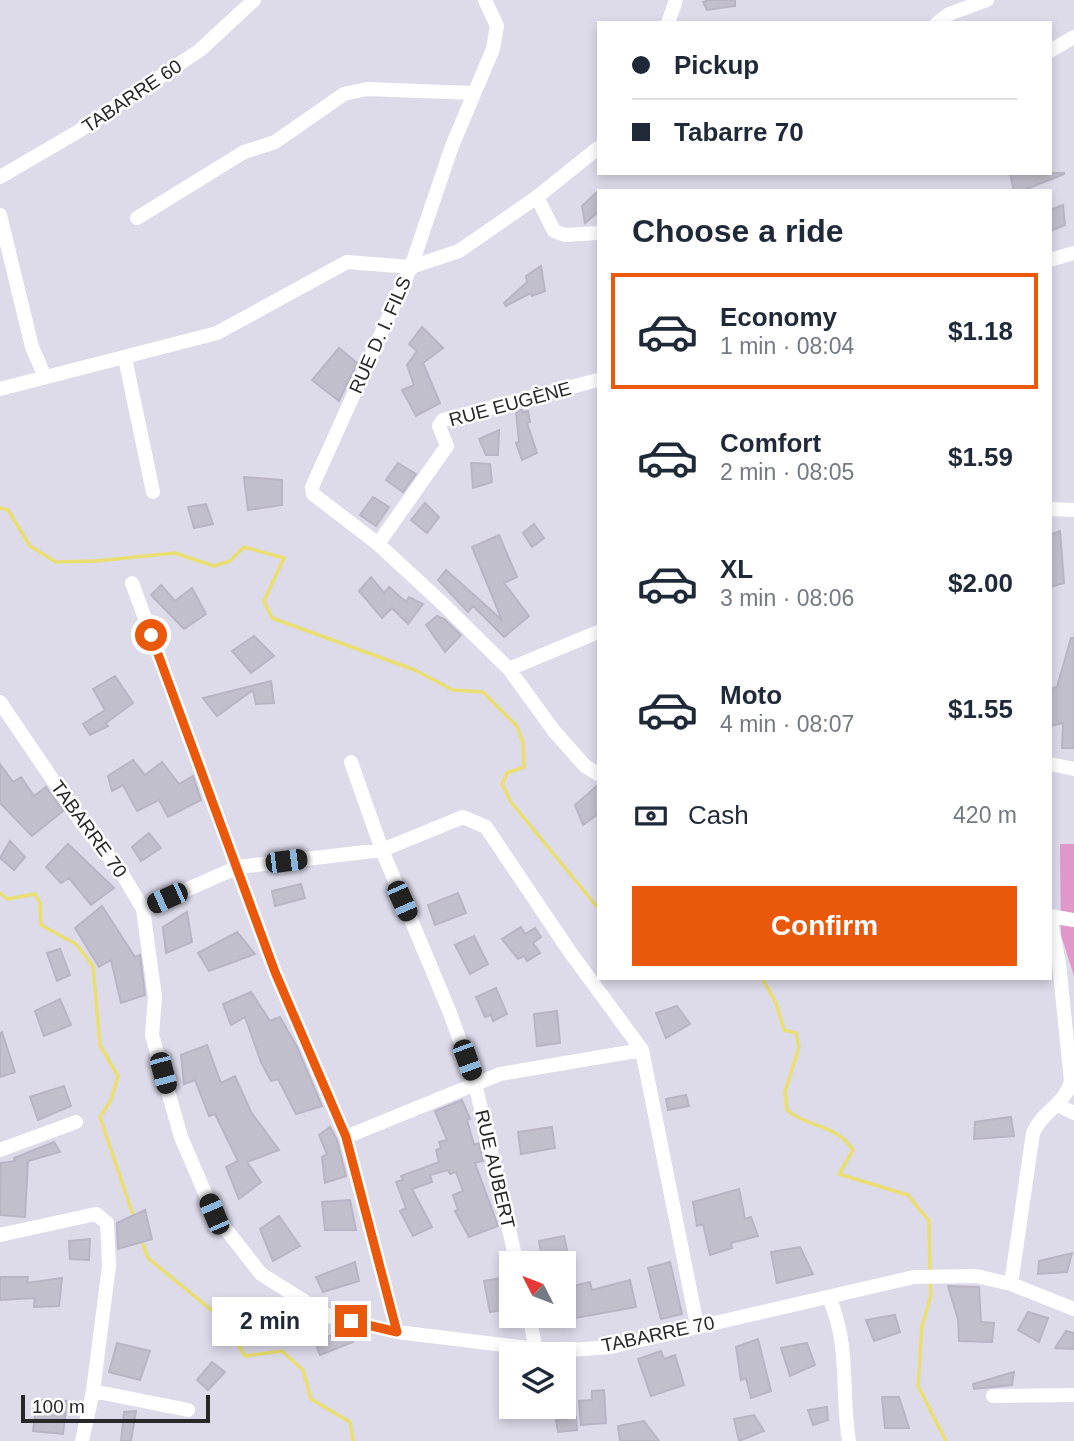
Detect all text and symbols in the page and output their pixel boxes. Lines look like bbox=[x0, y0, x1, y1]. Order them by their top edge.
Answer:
text: Pickup bbox=[674, 50, 759, 80]
street label: TABARRE 60 bbox=[79, 55, 185, 137]
text: Tabarre 70 bbox=[674, 117, 804, 147]
text: Choose a ride bbox=[632, 213, 844, 249]
street label: RUE D. I. FILS bbox=[345, 273, 415, 397]
icon: car bbox=[636, 300, 699, 363]
text: Economy bbox=[720, 302, 837, 332]
text: $1.18 bbox=[948, 316, 1013, 346]
text: 1 min · 08:04 bbox=[720, 333, 854, 359]
street label: RUE EUGÈNE bbox=[447, 378, 573, 430]
icon: car bbox=[636, 426, 699, 489]
text: Comfort bbox=[720, 428, 821, 458]
text: $1.59 bbox=[948, 442, 1013, 472]
text: 2 min · 08:05 bbox=[720, 459, 854, 485]
icon: car bbox=[636, 552, 699, 615]
text: XL bbox=[720, 554, 753, 584]
text: $2.00 bbox=[948, 568, 1013, 598]
text: 3 min · 08:06 bbox=[720, 585, 854, 611]
route start bbox=[135, 619, 167, 651]
icon: car bbox=[636, 678, 699, 741]
text: Moto bbox=[720, 680, 782, 710]
text: $1.55 bbox=[948, 694, 1013, 724]
text: 4 min · 08:07 bbox=[720, 711, 854, 737]
street label: TABARRE 70 bbox=[47, 776, 131, 882]
icon: cash bbox=[632, 797, 670, 835]
text: Cash bbox=[688, 800, 749, 830]
text: 420 m bbox=[953, 802, 1017, 828]
car bbox=[264, 848, 309, 874]
car bbox=[384, 878, 421, 924]
car bbox=[144, 880, 191, 916]
button: Confirm bbox=[632, 886, 1017, 966]
car bbox=[450, 1037, 485, 1083]
car bbox=[148, 1050, 179, 1096]
street label: RUE AUBERT bbox=[471, 1108, 519, 1231]
car bbox=[197, 1191, 232, 1237]
north arrow bbox=[499, 1251, 576, 1328]
map controls bbox=[499, 1251, 576, 1419]
callout: 2 min bbox=[211, 1296, 326, 1346]
route end bbox=[335, 1305, 367, 1337]
text: 2 min bbox=[240, 1308, 300, 1334]
street label: TABARRE 70 bbox=[600, 1312, 716, 1356]
button: layers bbox=[499, 1342, 576, 1419]
scale bar bbox=[21, 1392, 210, 1424]
text: 100 m bbox=[32, 1396, 85, 1417]

